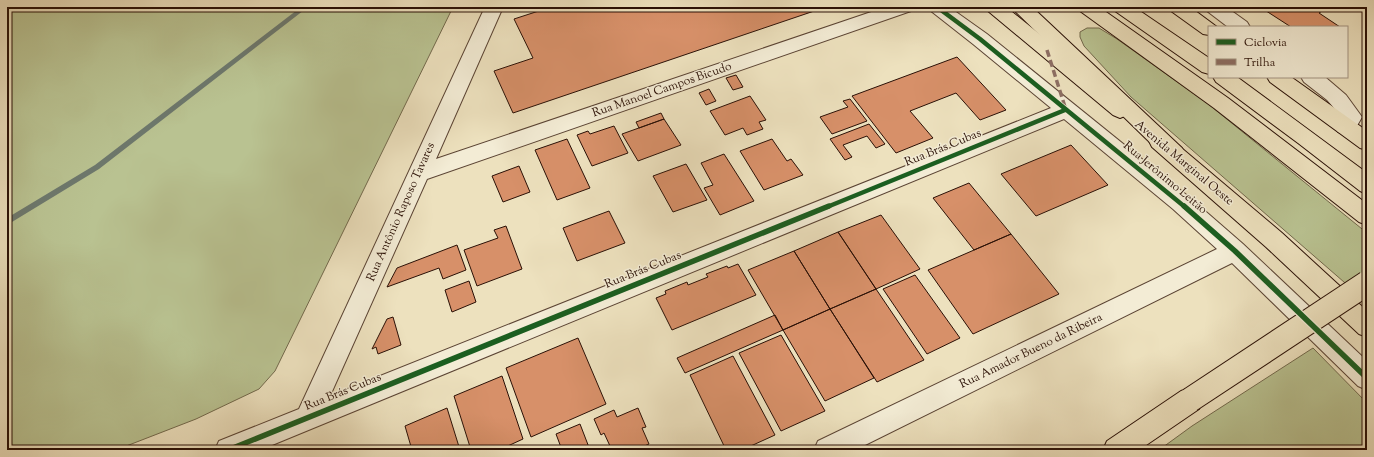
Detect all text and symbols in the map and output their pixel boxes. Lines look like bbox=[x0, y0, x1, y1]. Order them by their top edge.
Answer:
legend bbox=[1208, 26, 1348, 78]
text: Ciclovia bbox=[1244, 34, 1287, 52]
text: Trilha bbox=[1244, 54, 1276, 72]
street label: Rua Manoel Campos Bicudo bbox=[590, 57, 735, 122]
street label: Avenida Marginal Oeste bbox=[1130, 116, 1238, 210]
street label: Rua Brás Cubas bbox=[902, 124, 984, 172]
street label: Rua Jerônimo Leitão bbox=[1119, 137, 1211, 219]
street label: Rua Antônio Raposo Tavares bbox=[362, 139, 440, 284]
street label: Rua Brás Cubas bbox=[602, 246, 684, 294]
street label: Rua Amador Bueno da Ribeira bbox=[956, 308, 1106, 394]
street label: Rua Brás Cubas bbox=[302, 368, 384, 416]

